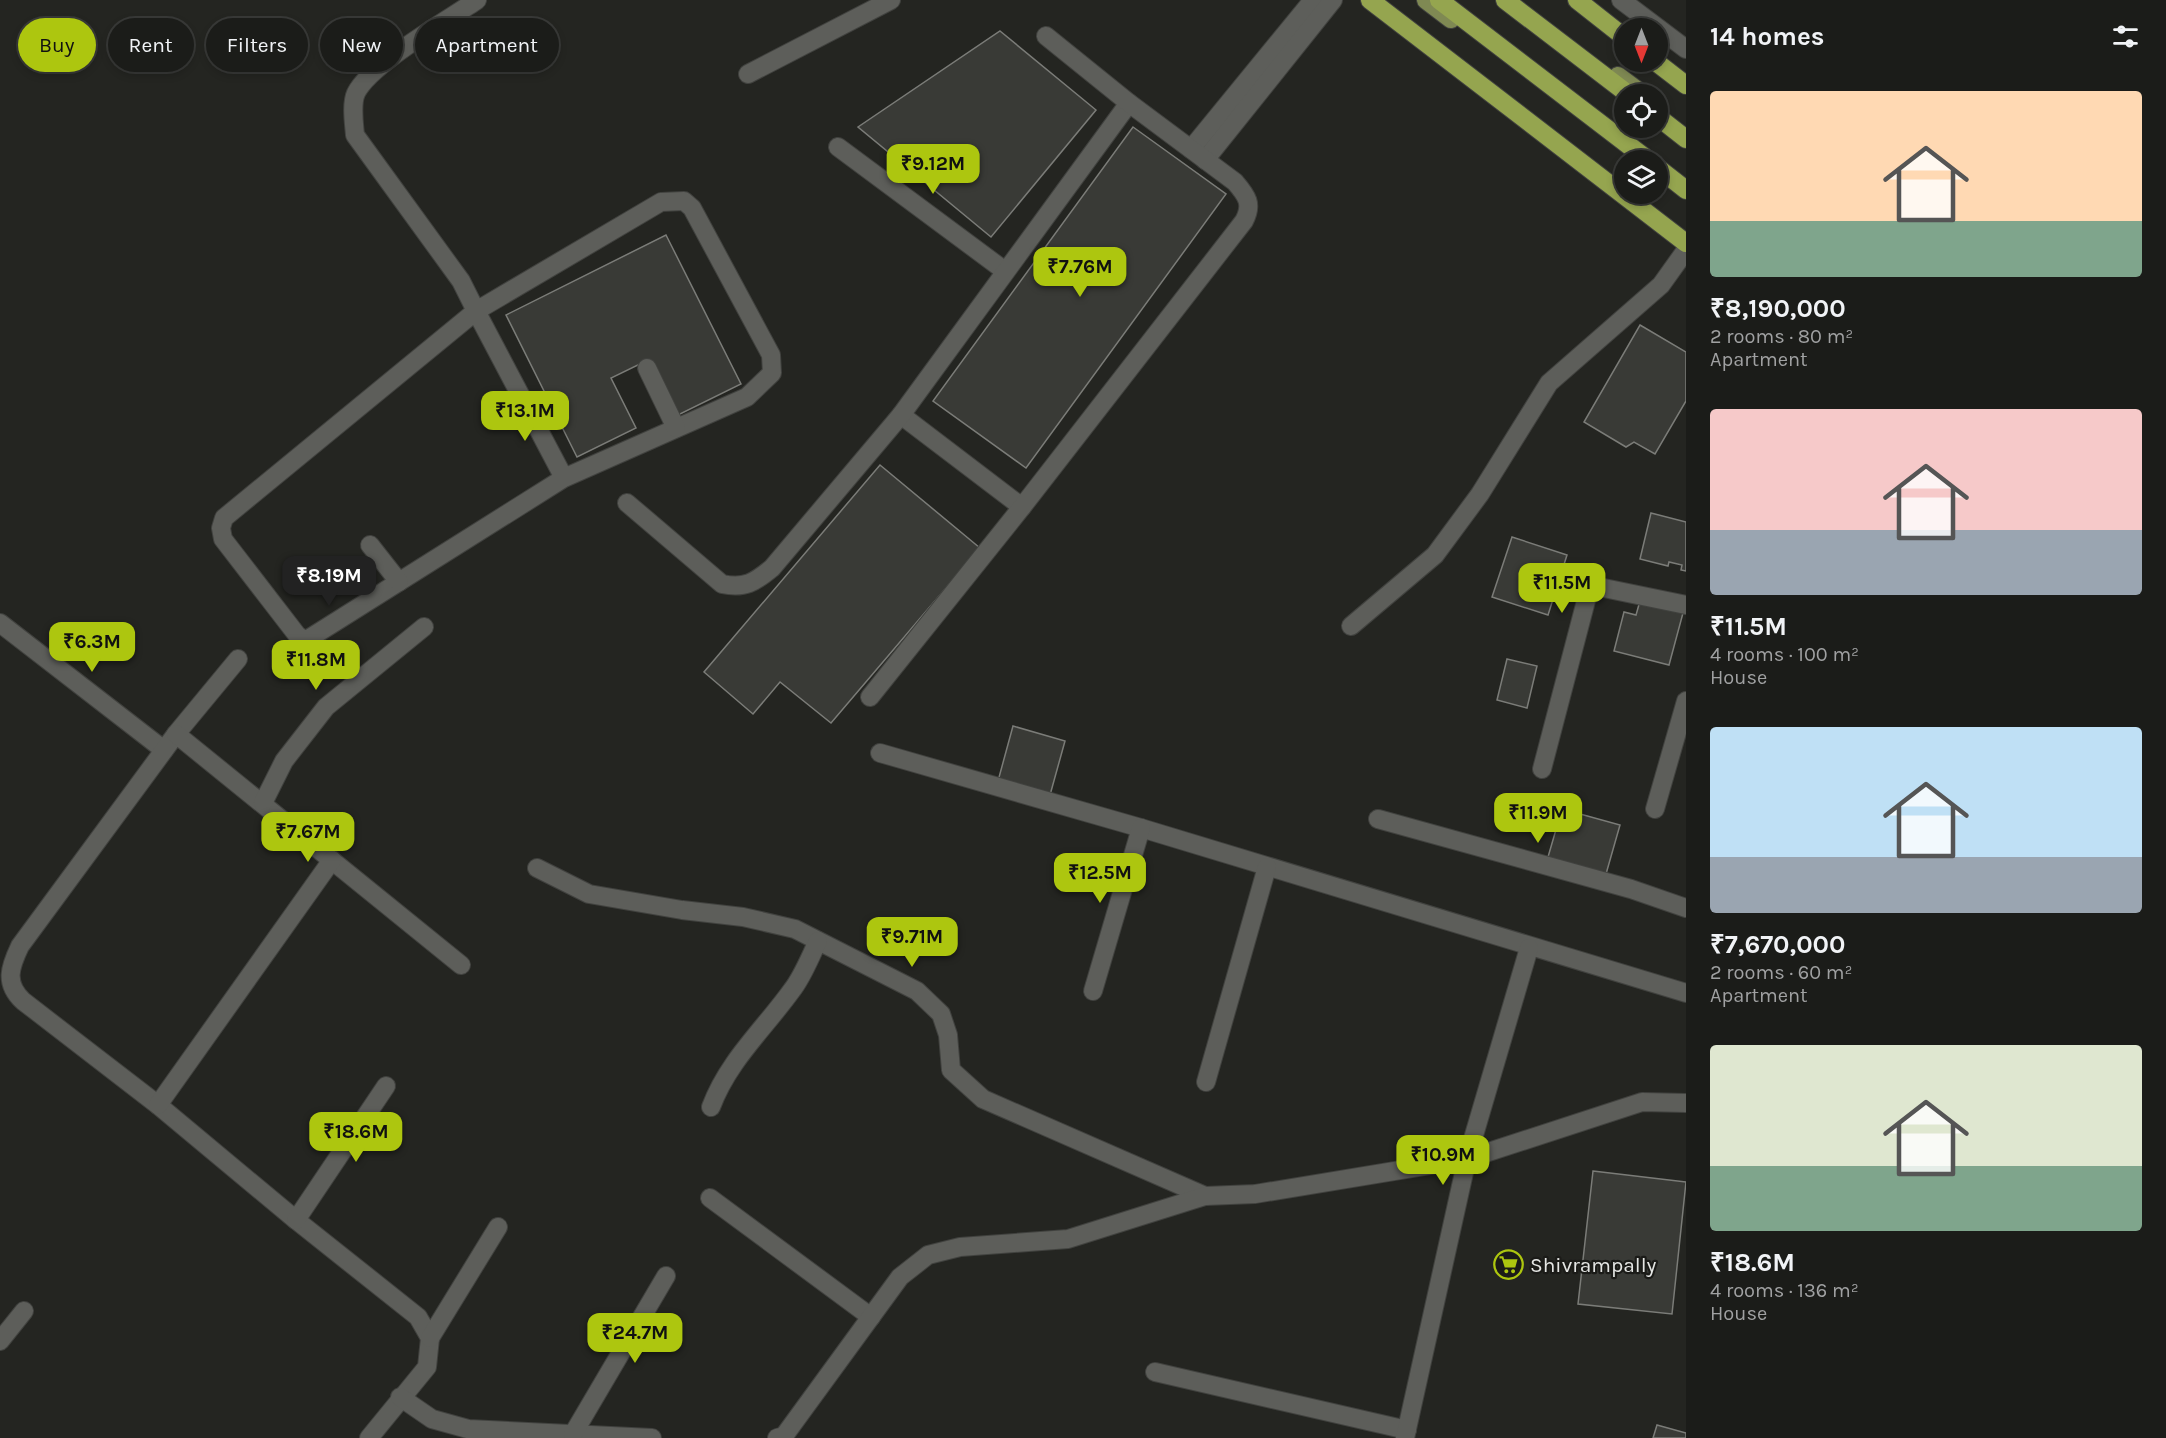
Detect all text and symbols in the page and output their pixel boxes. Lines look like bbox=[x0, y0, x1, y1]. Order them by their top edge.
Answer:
chip: Buy bbox=[18, 18, 96, 72]
chip: Rent bbox=[108, 18, 194, 72]
chip: Filters bbox=[206, 18, 308, 72]
chip: New bbox=[320, 18, 403, 72]
chip: Apartment bbox=[415, 18, 559, 72]
north arrow bbox=[1614, 18, 1668, 72]
map controls bbox=[1614, 18, 1668, 204]
icon: filters bbox=[2109, 20, 2142, 53]
text: 14 homes bbox=[1710, 21, 1824, 52]
button: locate bbox=[1614, 84, 1668, 138]
icon: home bbox=[1872, 130, 1980, 238]
pin: ₹9.12M bbox=[884, 144, 982, 195]
button: layers bbox=[1614, 150, 1668, 204]
text: ₹9.12M bbox=[901, 152, 965, 175]
pin: ₹7.76M bbox=[1031, 247, 1129, 298]
text: ₹7.76M bbox=[1047, 255, 1113, 278]
text: ₹8,190,000 bbox=[1710, 293, 1846, 324]
text: 2 rooms · 80 m² bbox=[1710, 325, 1853, 348]
text: Apartment bbox=[1710, 348, 1808, 371]
pin: ₹13.1M bbox=[476, 391, 574, 442]
text: ₹13.1M bbox=[495, 399, 555, 422]
icon: home bbox=[1872, 448, 1980, 556]
pin: ₹8.19M bbox=[280, 556, 378, 607]
pin: ₹11.5M bbox=[1513, 563, 1611, 614]
text: ₹8.19M bbox=[296, 564, 362, 587]
text: ₹11.5M bbox=[1532, 571, 1592, 594]
text: ₹11.5M bbox=[1710, 611, 1787, 642]
pin: ₹6.3M bbox=[50, 622, 134, 673]
text: ₹6.3M bbox=[63, 630, 121, 653]
pin: ₹11.8M bbox=[267, 640, 365, 691]
text: 4 rooms · 100 m² bbox=[1710, 643, 1859, 666]
text: ₹11.8M bbox=[286, 648, 346, 671]
text: House bbox=[1710, 666, 1767, 689]
icon: home bbox=[1872, 766, 1980, 874]
pin: ₹11.9M bbox=[1489, 793, 1587, 844]
text: ₹11.9M bbox=[1508, 801, 1568, 824]
pin: ₹7.67M bbox=[259, 812, 357, 863]
text: ₹7.67M bbox=[275, 820, 341, 843]
pin: ₹12.5M bbox=[1051, 853, 1149, 904]
text: ₹12.5M bbox=[1068, 861, 1132, 884]
pin: ₹9.71M bbox=[863, 917, 961, 968]
text: ₹9.71M bbox=[881, 925, 943, 948]
text: ₹7,670,000 bbox=[1710, 929, 1845, 960]
text: 2 rooms · 60 m² bbox=[1710, 961, 1853, 984]
text: Apartment bbox=[1710, 984, 1808, 1007]
icon: home bbox=[1872, 1084, 1980, 1192]
pin: ₹18.6M bbox=[307, 1112, 405, 1163]
text: ₹18.6M bbox=[323, 1120, 389, 1143]
pin: ₹10.9M bbox=[1394, 1135, 1492, 1186]
text: ₹10.9M bbox=[1410, 1143, 1476, 1166]
text: ₹18.6M bbox=[1710, 1247, 1795, 1278]
supermarket icon: Shivrampally bbox=[1493, 1249, 1525, 1281]
place label: Shivrampally bbox=[1530, 1253, 1657, 1277]
text: 4 rooms · 136 m² bbox=[1710, 1279, 1859, 1302]
text: House bbox=[1710, 1302, 1767, 1325]
pin: ₹24.7M bbox=[586, 1313, 684, 1364]
text: ₹24.7M bbox=[601, 1321, 669, 1344]

